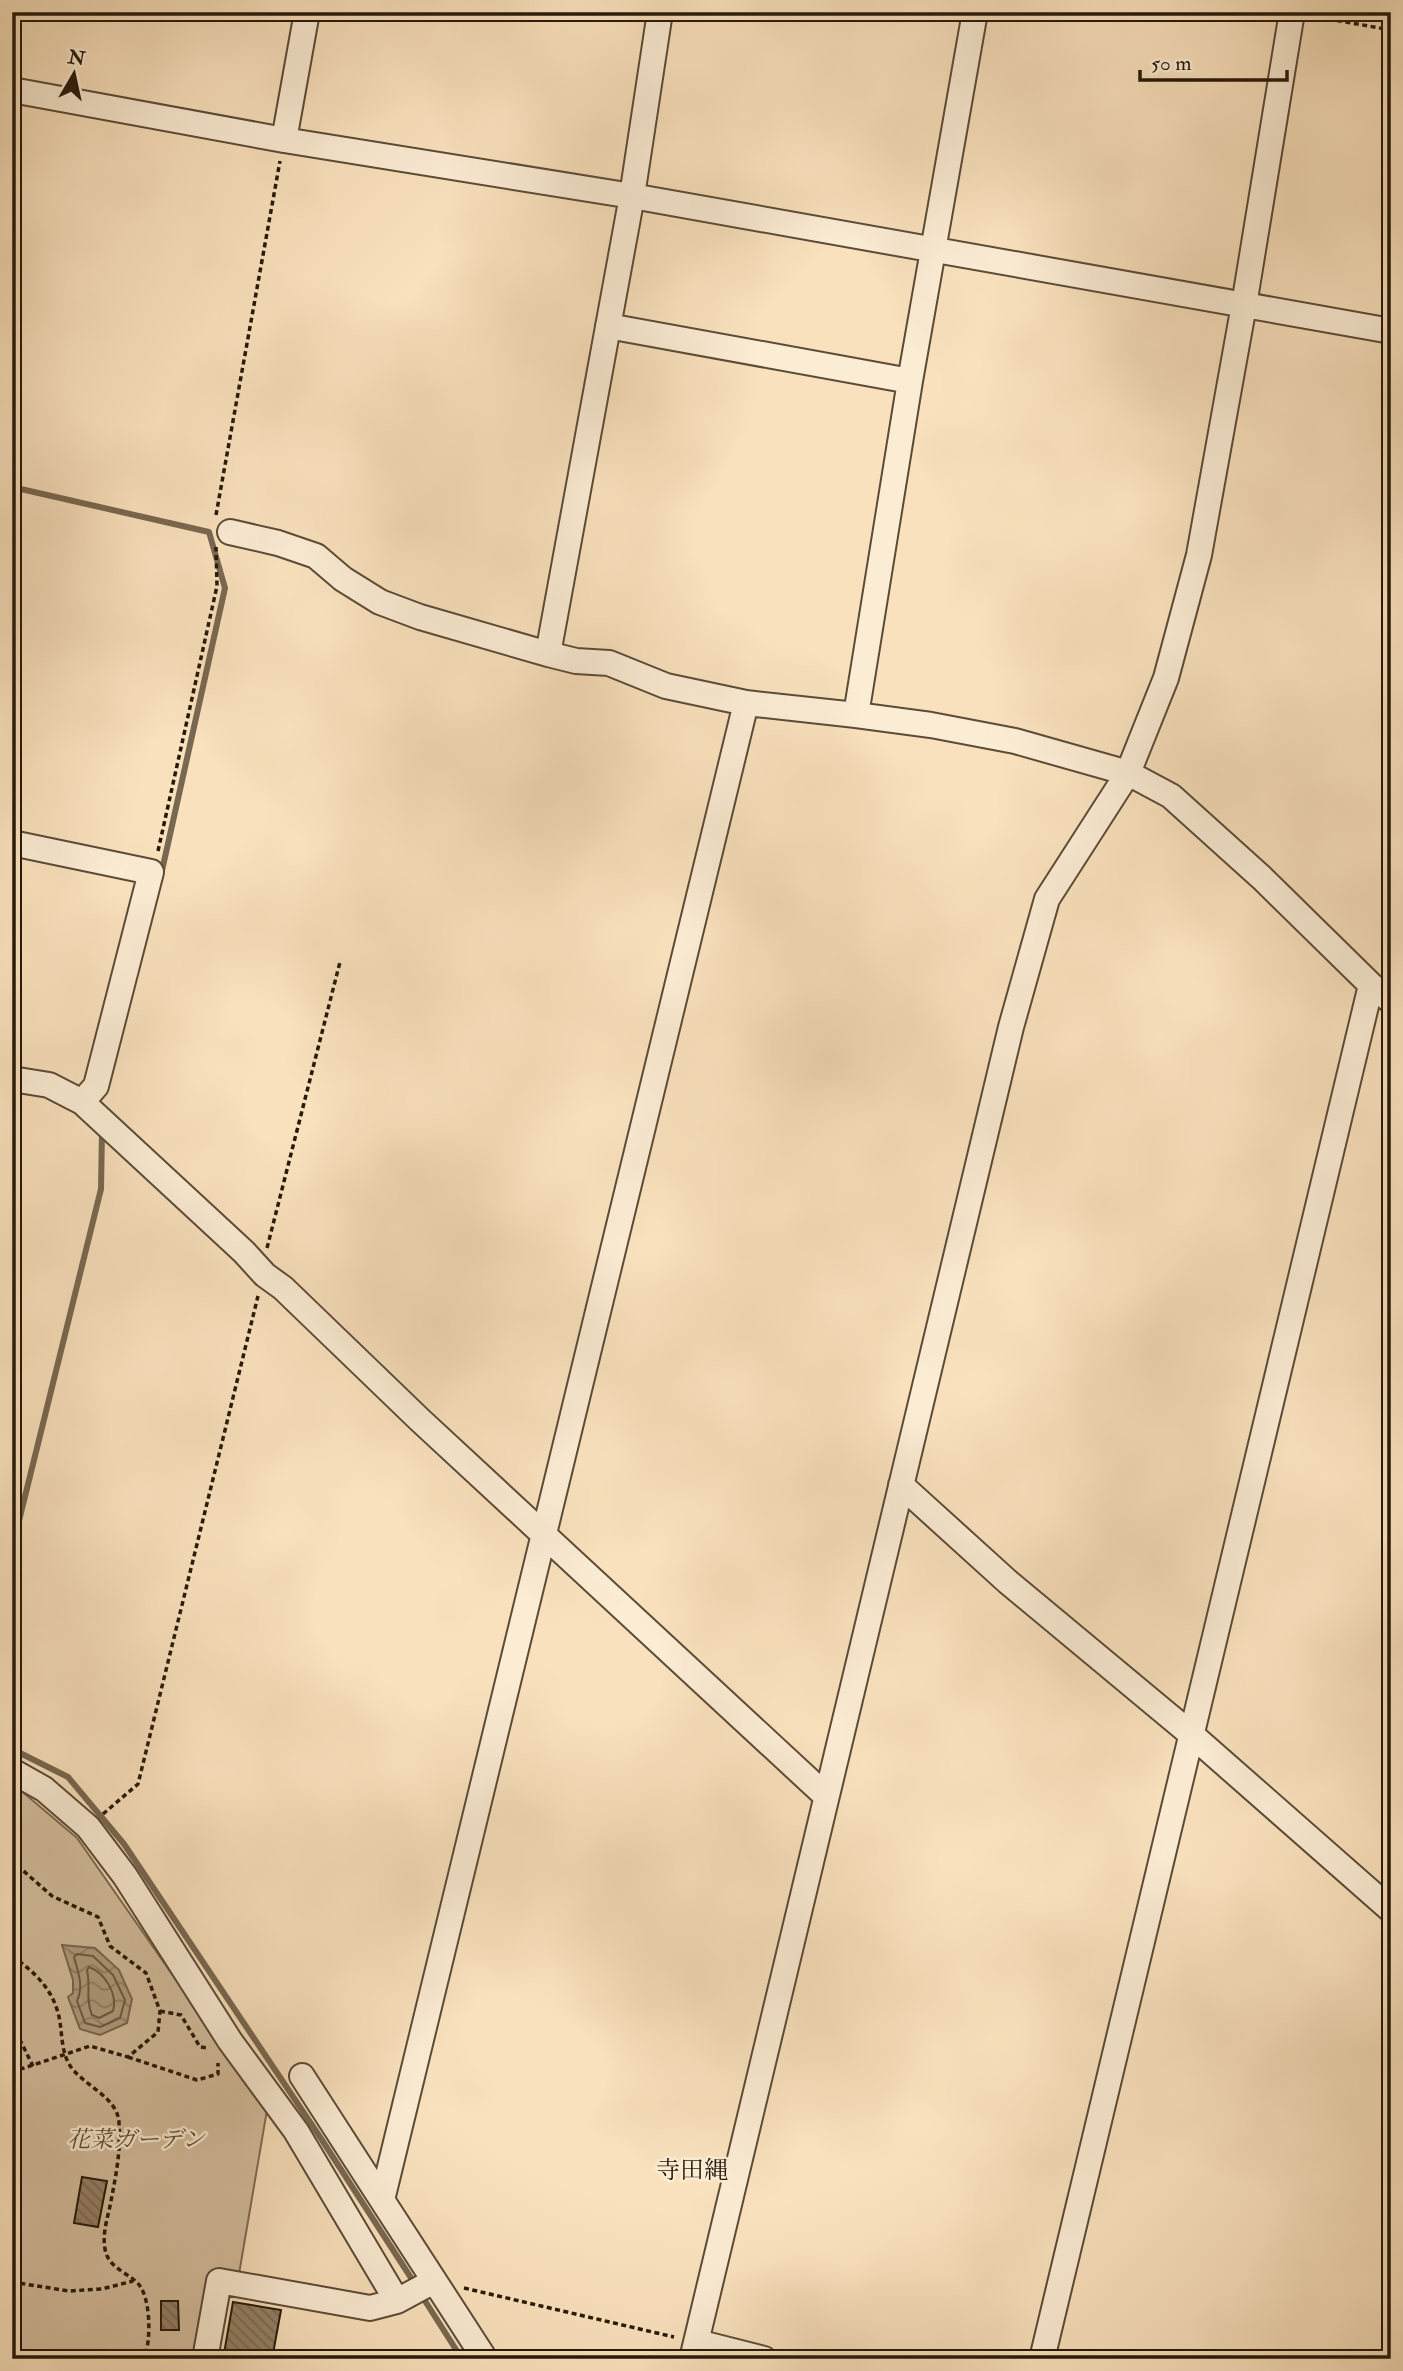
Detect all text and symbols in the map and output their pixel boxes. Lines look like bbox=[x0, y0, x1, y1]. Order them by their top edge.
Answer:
north arrow bbox=[38, 38, 108, 108]
scale bar bbox=[1140, 38, 1288, 82]
text: N bbox=[65, 45, 88, 72]
text: 50 m bbox=[1151, 50, 1192, 77]
park label: 花菜ガーデン bbox=[67, 2125, 207, 2154]
district label: 寺田縄 bbox=[656, 2155, 728, 2186]

